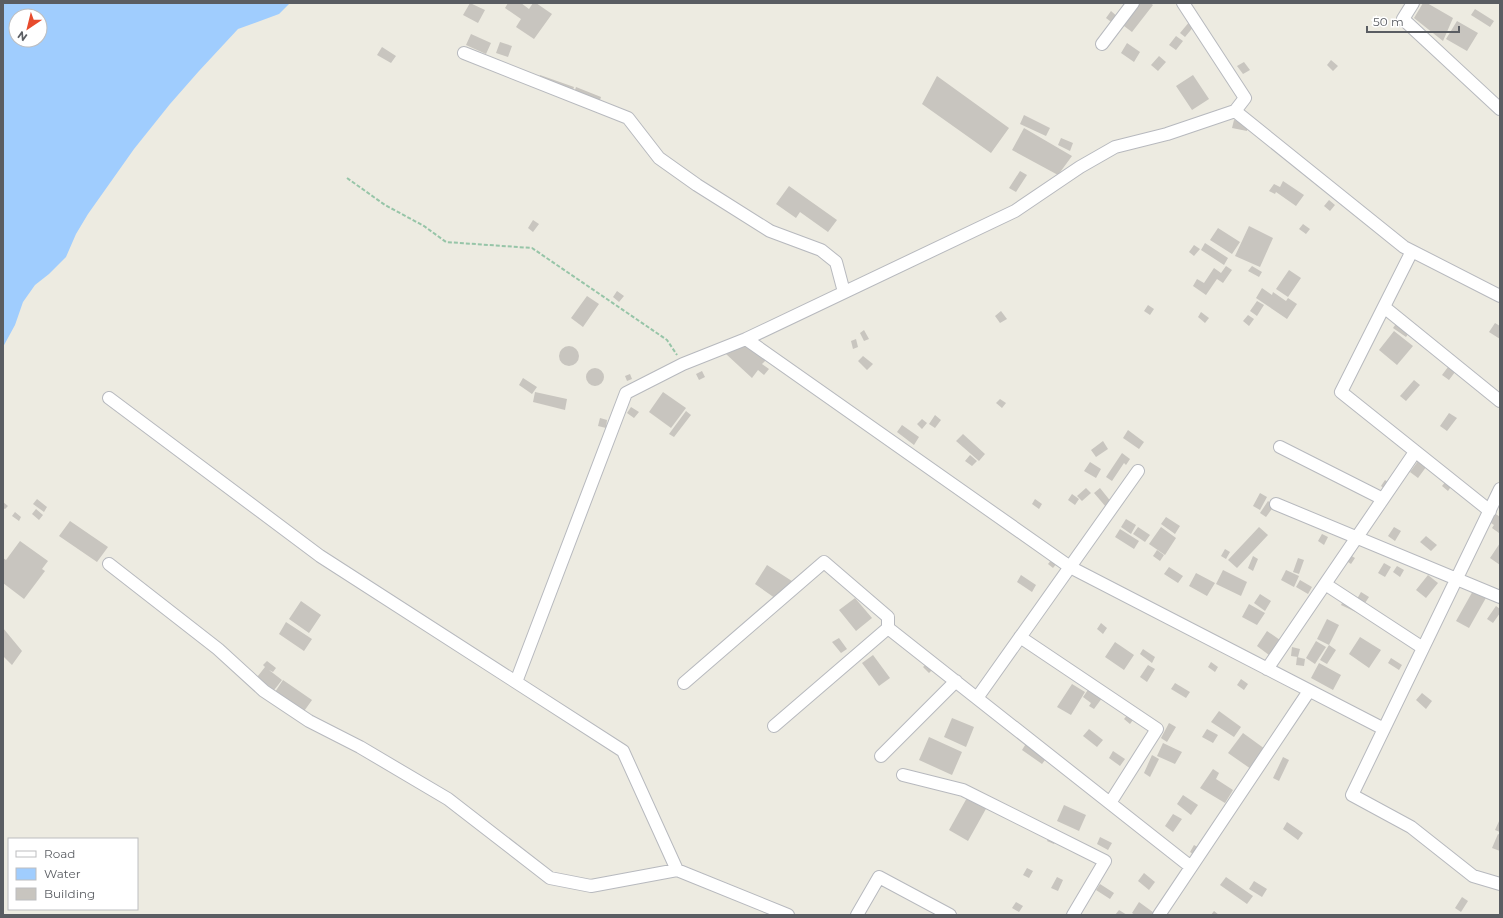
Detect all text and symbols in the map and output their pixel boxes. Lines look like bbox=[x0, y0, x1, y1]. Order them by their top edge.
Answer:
north arrow bbox=[8, 8, 48, 48]
scale bar bbox=[1367, 8, 1459, 34]
text: 50 m bbox=[1373, 14, 1404, 29]
text: N bbox=[15, 28, 30, 44]
legend bbox=[8, 838, 138, 910]
text: Road bbox=[44, 846, 75, 861]
text: Water bbox=[44, 866, 81, 881]
text: Building bbox=[44, 886, 95, 901]

